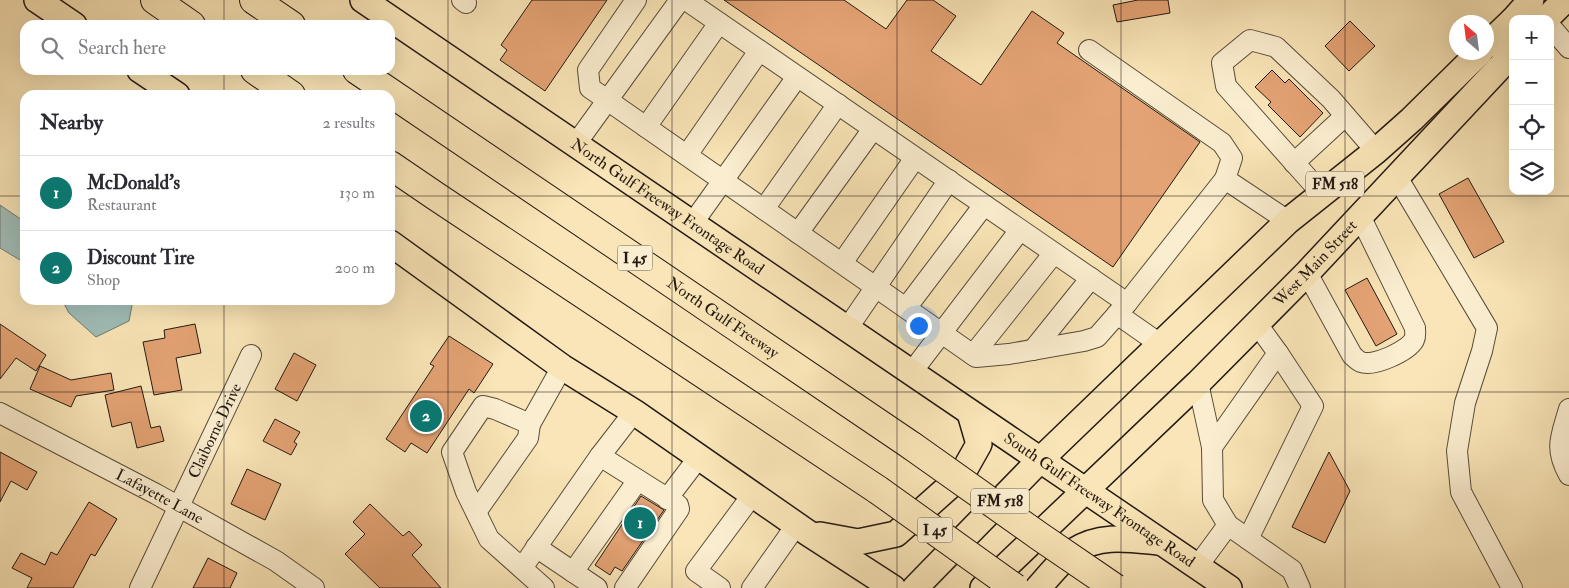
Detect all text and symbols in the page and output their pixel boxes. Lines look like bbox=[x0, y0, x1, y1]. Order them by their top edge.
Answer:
north arrow bbox=[1449, 15, 1494, 60]
map controls bbox=[1509, 15, 1554, 195]
button: + bbox=[1509, 15, 1554, 60]
search box bbox=[20, 20, 395, 75]
icon: search bbox=[38, 34, 66, 62]
text: Search here bbox=[78, 36, 166, 60]
button: − bbox=[1509, 60, 1554, 105]
button: locate bbox=[1509, 105, 1554, 150]
text: Nearby bbox=[40, 109, 103, 136]
text: 2 results bbox=[322, 113, 375, 133]
street label: North Gulf Freeway Frontage Road bbox=[567, 134, 768, 279]
button: layers bbox=[1509, 150, 1554, 195]
text: McDonald's bbox=[87, 171, 180, 195]
road number: FM 518 bbox=[1306, 172, 1364, 196]
text: 1 bbox=[53, 183, 59, 203]
text: 130 m bbox=[339, 183, 375, 203]
text: Restaurant bbox=[87, 195, 156, 215]
street label: West Main Street bbox=[1269, 216, 1362, 311]
text: Discount Tire bbox=[87, 246, 194, 270]
road number: I 45 bbox=[618, 246, 652, 270]
text: 2 bbox=[52, 258, 60, 278]
text: 200 m bbox=[335, 258, 375, 278]
text: Shop bbox=[87, 270, 120, 290]
street label: North Gulf Freeway bbox=[663, 273, 784, 364]
your location bbox=[906, 313, 932, 339]
street label: Claiborne Drive bbox=[184, 380, 246, 482]
pin: 2 bbox=[410, 397, 442, 435]
street label: South Gulf Freeway Frontage Road bbox=[1000, 428, 1199, 572]
street label: Lafayette Lane bbox=[112, 465, 207, 529]
road number: FM 518 bbox=[971, 488, 1029, 514]
pin: 1 bbox=[624, 504, 656, 542]
road number: I 45 bbox=[918, 518, 952, 542]

